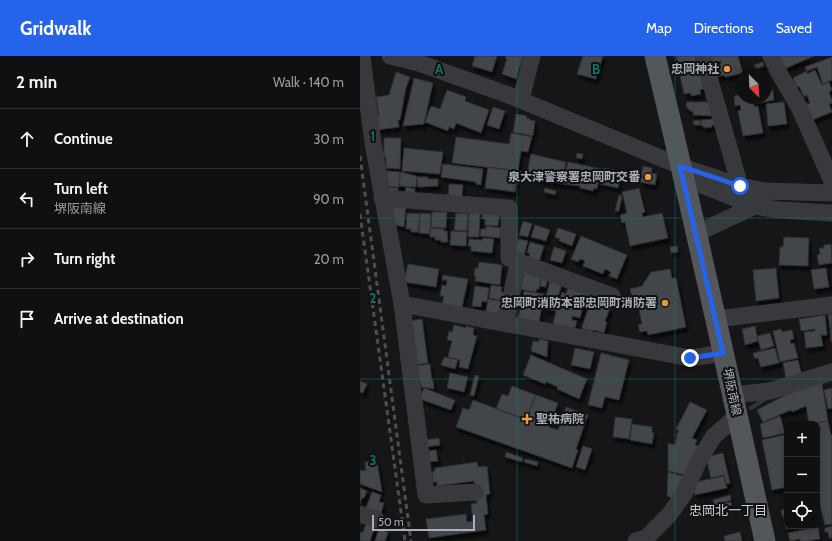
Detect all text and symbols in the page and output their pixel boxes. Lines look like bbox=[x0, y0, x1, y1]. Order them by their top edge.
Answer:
text: Gridwalk bbox=[20, 17, 92, 40]
text: Map bbox=[646, 19, 672, 37]
text: Directions bbox=[694, 19, 754, 37]
text: Saved bbox=[776, 19, 812, 37]
text: A bbox=[435, 61, 444, 77]
text: B bbox=[592, 61, 600, 77]
place label: 忠岡神社 bbox=[671, 61, 719, 76]
marker: 忠岡神社 bbox=[722, 64, 732, 74]
north arrow bbox=[736, 68, 772, 104]
text: 2 min bbox=[16, 72, 57, 92]
text: Walk · 140 m bbox=[273, 74, 344, 90]
icon: ahead bbox=[16, 128, 38, 150]
text: 1 bbox=[371, 128, 375, 144]
text: Continue bbox=[54, 130, 113, 148]
text: 30 m bbox=[314, 131, 344, 147]
place label: 泉大津警察署忠岡町交番 bbox=[508, 169, 641, 184]
marker: 泉大津警察署忠岡町交番 bbox=[643, 172, 653, 182]
route start bbox=[731, 177, 749, 195]
text: Turn left bbox=[54, 180, 108, 198]
icon: left bbox=[16, 188, 38, 210]
text: 90 m bbox=[313, 191, 344, 207]
text: 堺阪南線 bbox=[54, 200, 106, 216]
icon: right bbox=[16, 248, 38, 270]
text: Turn right bbox=[54, 250, 115, 268]
text: 20 m bbox=[314, 251, 344, 267]
text: 2 bbox=[370, 290, 377, 306]
place label: 忠岡町消防本部忠岡町消防署 bbox=[501, 295, 657, 310]
marker: 忠岡町消防本部忠岡町消防署 bbox=[660, 298, 670, 308]
icon: arrive bbox=[16, 308, 38, 330]
text: Arrive at destination bbox=[54, 310, 184, 328]
route end bbox=[681, 349, 699, 367]
street label: 堺阪南線 bbox=[720, 367, 745, 417]
place label: 聖祐病院 bbox=[536, 411, 584, 426]
marker: 聖祐病院 bbox=[521, 413, 533, 425]
map controls bbox=[784, 421, 820, 529]
button: + bbox=[784, 421, 820, 457]
text: 3 bbox=[369, 452, 377, 468]
button: − bbox=[784, 457, 820, 493]
button: locate bbox=[784, 493, 820, 529]
district label: 忠岡北一丁目 bbox=[689, 502, 767, 518]
scale bar bbox=[372, 513, 475, 532]
text: 50 m bbox=[378, 515, 404, 529]

